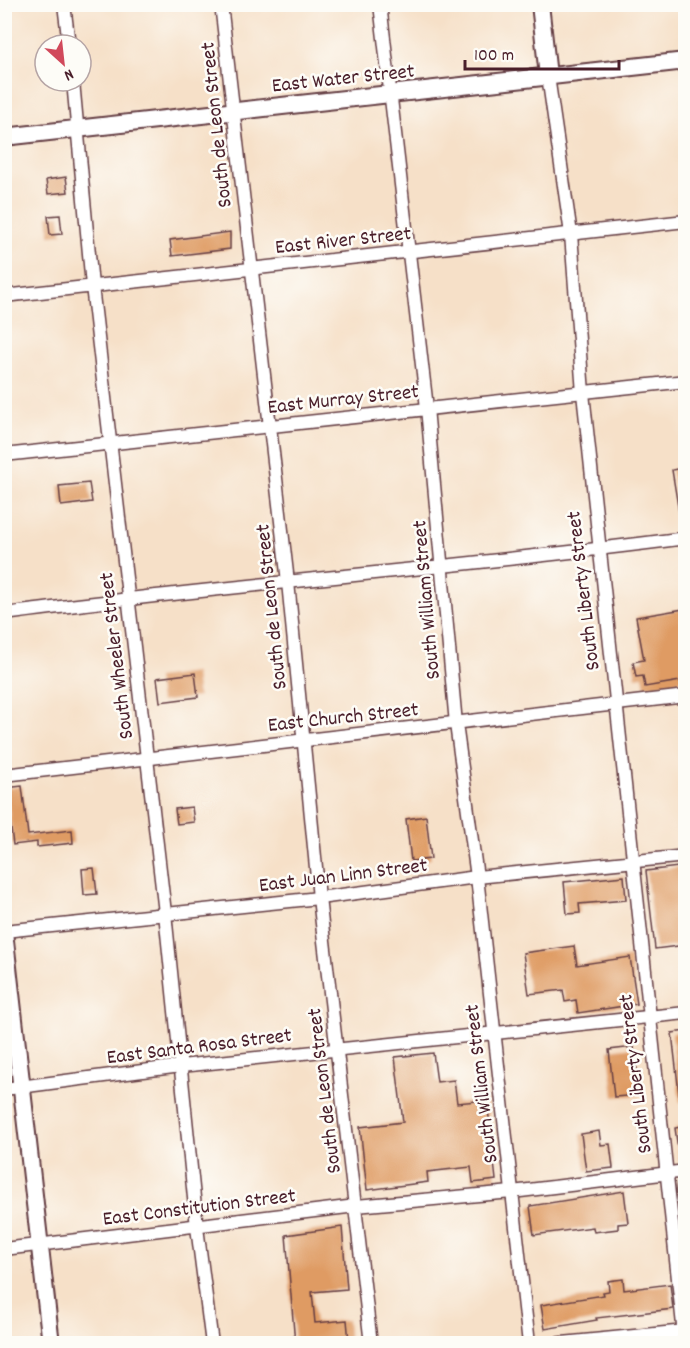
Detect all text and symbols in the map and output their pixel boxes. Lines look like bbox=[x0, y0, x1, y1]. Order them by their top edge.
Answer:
north arrow bbox=[33, 33, 93, 93]
scale bar bbox=[465, 33, 620, 71]
street label: South de Leon Street bbox=[194, 40, 242, 209]
text: 100 m bbox=[474, 44, 514, 69]
street label: East Water Street bbox=[270, 58, 416, 102]
text: N bbox=[60, 62, 77, 86]
street label: East River Street bbox=[274, 220, 413, 264]
street label: East Murray Street bbox=[266, 378, 421, 424]
street label: South Liberty Street bbox=[560, 509, 610, 672]
street label: South William Street bbox=[406, 519, 450, 681]
street label: South de Leon Street bbox=[249, 522, 297, 691]
street label: South Wheeler Street bbox=[93, 570, 143, 741]
street label: East Church Street bbox=[266, 696, 420, 742]
street label: East Juan Linn Street bbox=[257, 852, 430, 902]
street label: South Liberty Street bbox=[612, 992, 662, 1155]
street label: South William Street bbox=[458, 1002, 508, 1165]
street label: South de Leon Street bbox=[301, 1006, 351, 1175]
street label: East Santa Rosa Street bbox=[105, 1022, 294, 1074]
street label: East Constitution Street bbox=[101, 1182, 298, 1236]

